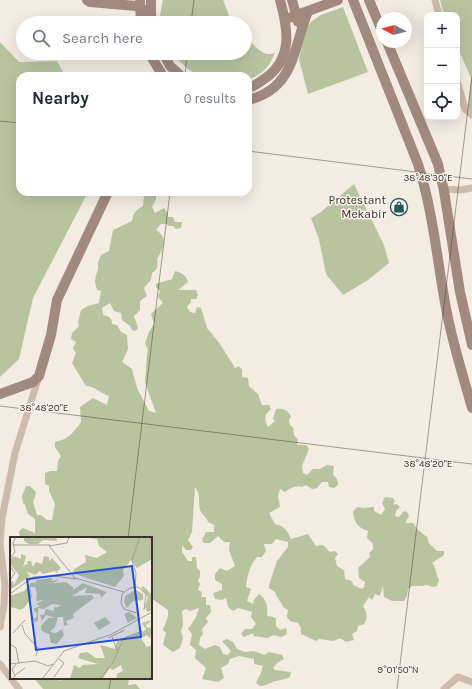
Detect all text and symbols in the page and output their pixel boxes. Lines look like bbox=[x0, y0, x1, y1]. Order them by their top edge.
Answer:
north arrow bbox=[376, 12, 412, 48]
map controls bbox=[424, 12, 460, 120]
button: + bbox=[424, 12, 460, 48]
search box bbox=[16, 16, 252, 60]
icon: search bbox=[30, 27, 52, 49]
text: Search here bbox=[62, 29, 143, 47]
button: − bbox=[424, 48, 460, 84]
button: locate bbox=[424, 84, 460, 120]
text: Nearby bbox=[32, 88, 89, 108]
text: 0 results bbox=[184, 91, 236, 106]
text: 38°48'30"E bbox=[403, 172, 453, 184]
place label: Protestant Mekabir bbox=[329, 193, 387, 221]
shop icon: Protestant Mekabir bbox=[389, 197, 409, 217]
text: 38°48'20"E bbox=[20, 402, 68, 414]
text: 38°48'20"E bbox=[404, 458, 452, 470]
inset map bbox=[10, 537, 152, 679]
text: 9°01'50"N bbox=[377, 664, 419, 676]

